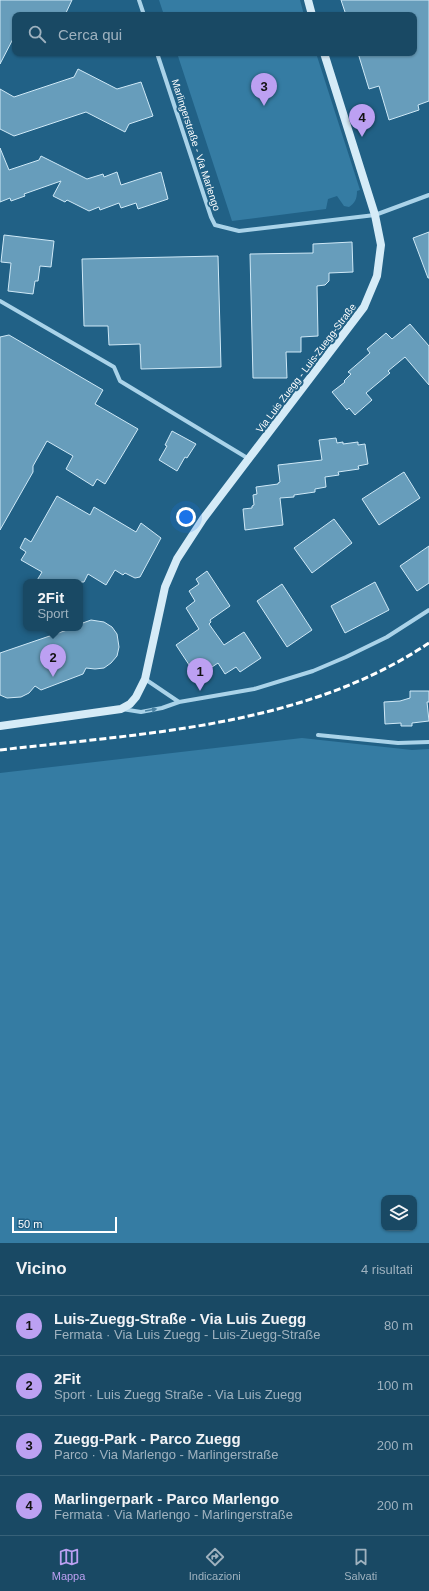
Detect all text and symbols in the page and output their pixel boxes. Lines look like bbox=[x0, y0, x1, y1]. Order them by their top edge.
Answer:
search box bbox=[12, 12, 417, 56]
icon: search bbox=[26, 23, 48, 45]
text: Cerca qui bbox=[58, 26, 122, 43]
pin: 3 bbox=[251, 73, 277, 106]
street label: Marlingerstraße - Via Marlengo bbox=[170, 78, 223, 213]
pin: 4 bbox=[349, 104, 375, 137]
street label: Via Luis Zuegg - Luis-Zuegg-Straße bbox=[254, 301, 358, 435]
your location bbox=[176, 507, 196, 527]
popup bbox=[23, 579, 83, 631]
text: 2Fit bbox=[37, 589, 64, 606]
text: Sport bbox=[37, 606, 69, 621]
pin: 2 bbox=[40, 644, 66, 677]
pin: 1 bbox=[187, 658, 213, 691]
one-way arrow bbox=[145, 707, 157, 713]
map controls bbox=[381, 1195, 417, 1231]
button: layers bbox=[381, 1195, 417, 1231]
scale bar bbox=[12, 1215, 117, 1234]
text: 50 m bbox=[18, 1218, 42, 1230]
text: Vicino bbox=[16, 1259, 67, 1278]
text: 4 risultati bbox=[361, 1262, 413, 1277]
text: Luis-Zuegg-Straße - Via Luis Zuegg bbox=[54, 1310, 306, 1327]
text: 1 bbox=[25, 1318, 33, 1333]
text: 80 m bbox=[384, 1318, 413, 1333]
text: Fermata · Via Luis Zuegg - Luis-Zuegg-Straße bbox=[54, 1327, 320, 1342]
text: 2Fit bbox=[54, 1370, 81, 1387]
text: 2 bbox=[25, 1378, 33, 1393]
text: 100 m bbox=[377, 1378, 413, 1393]
text: Sport · Luis Zuegg Straße - Via Luis Zuegg bbox=[54, 1387, 302, 1402]
text: Zuegg-Park - Parco Zuegg bbox=[54, 1430, 241, 1447]
text: 3 bbox=[25, 1438, 33, 1453]
text: 200 m bbox=[377, 1438, 413, 1453]
text: Parco · Via Marlengo - Marlingerstraße bbox=[54, 1447, 278, 1462]
text: Marlingerpark - Parco Marlengo bbox=[54, 1490, 279, 1507]
text: 4 bbox=[25, 1498, 33, 1513]
text: 200 m bbox=[377, 1498, 413, 1513]
text: Fermata · Via Marlengo - Marlingerstraße bbox=[54, 1507, 293, 1522]
tab: Mappa bbox=[52, 1546, 85, 1582]
tab: Indicazioni bbox=[189, 1546, 241, 1582]
tab: Salvati bbox=[344, 1546, 377, 1582]

